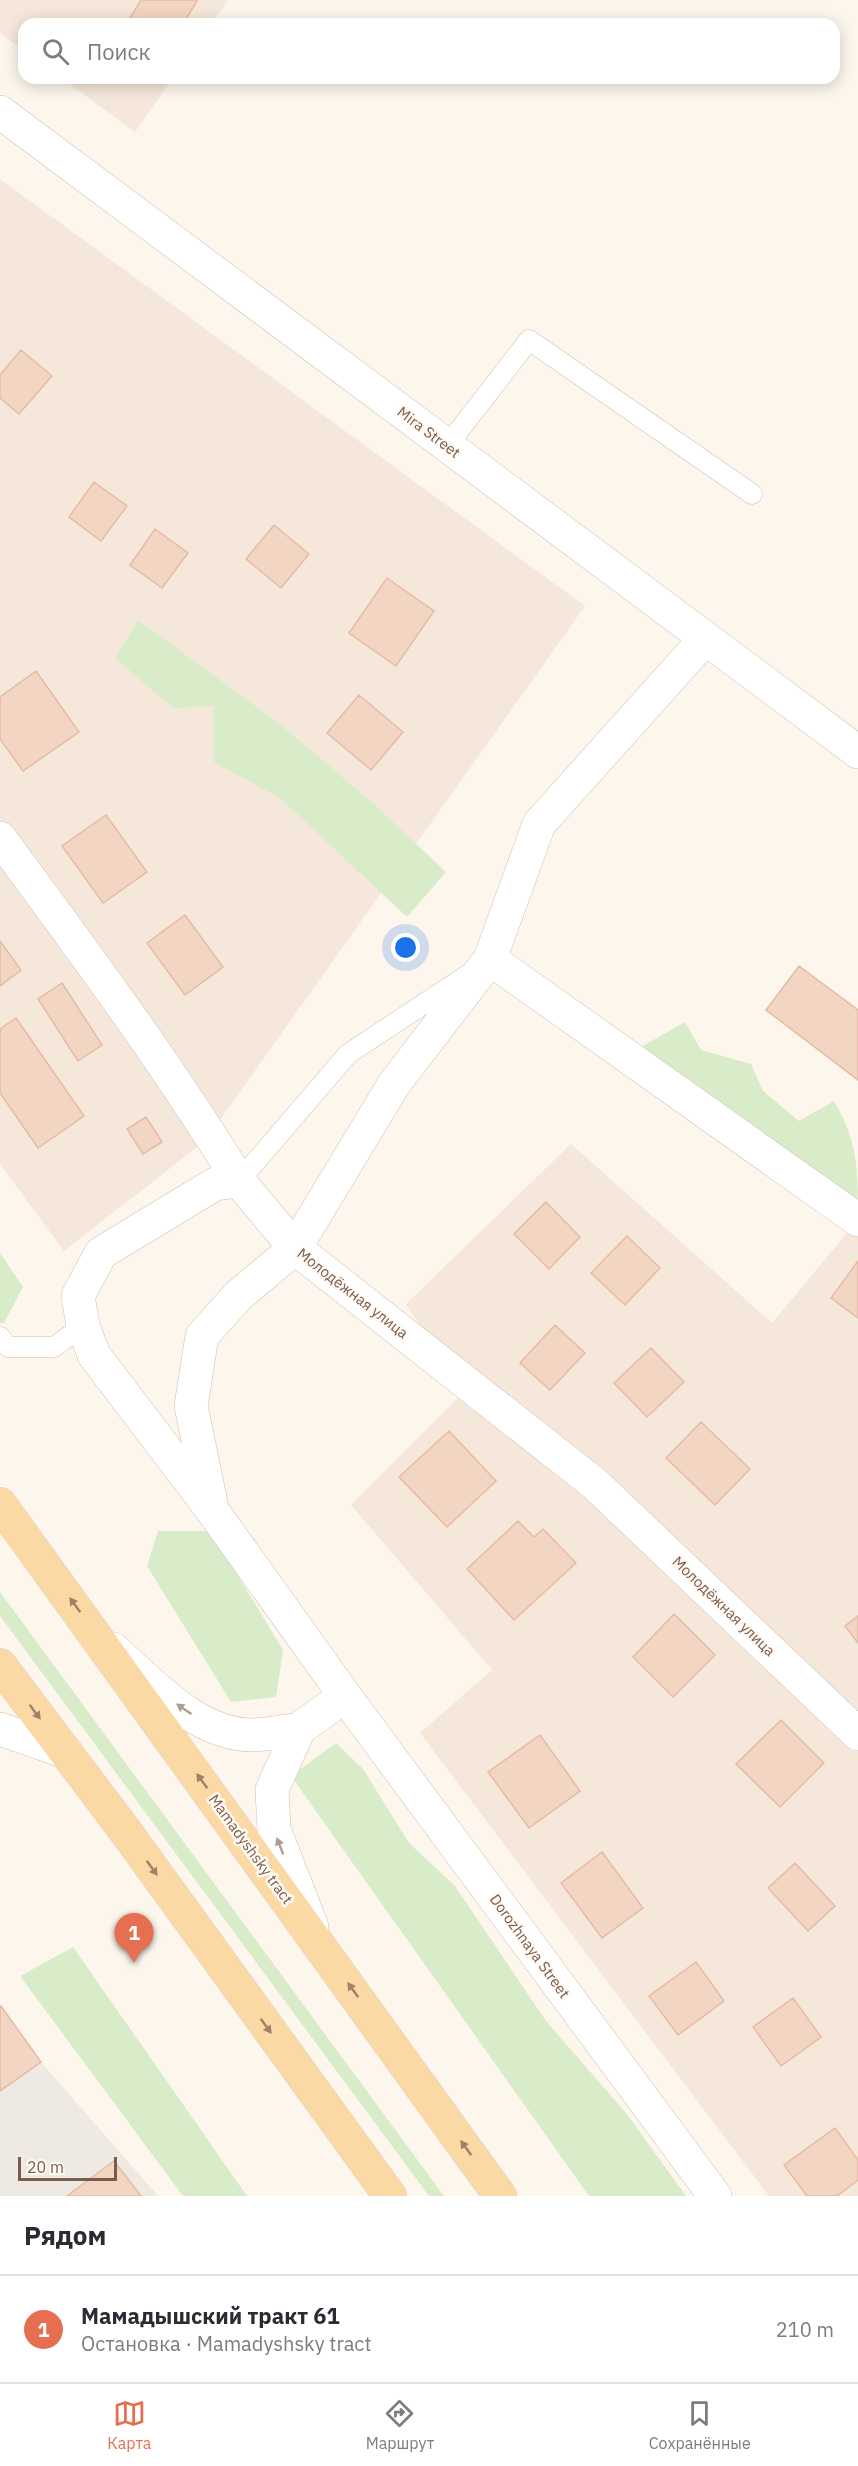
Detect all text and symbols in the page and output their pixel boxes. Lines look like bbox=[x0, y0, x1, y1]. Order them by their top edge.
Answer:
search box bbox=[18, 18, 840, 84]
icon: search bbox=[39, 35, 72, 68]
text: Поиск bbox=[87, 37, 151, 66]
street label: Mira Street bbox=[394, 402, 464, 462]
your location bbox=[391, 933, 420, 962]
street label: Молодёжная улица bbox=[294, 1244, 412, 1342]
street label: Молодёжная улица bbox=[669, 1552, 779, 1660]
one-way arrow bbox=[69, 1598, 81, 1614]
one-way arrow bbox=[176, 1703, 192, 1715]
one-way arrow bbox=[29, 1704, 42, 1720]
one-way arrow bbox=[196, 1773, 208, 1789]
street label: Mamadyshsky tract bbox=[205, 1790, 297, 1908]
one-way arrow bbox=[275, 1837, 285, 1855]
one-way arrow bbox=[146, 1860, 158, 1876]
street label: Dorozhnaya Street bbox=[486, 1890, 574, 2002]
pin: 1 bbox=[114, 1914, 154, 1963]
one-way arrow bbox=[347, 1982, 359, 1998]
one-way arrow bbox=[260, 2019, 272, 2034]
one-way arrow bbox=[460, 2141, 472, 2157]
scale bar bbox=[18, 2154, 117, 2182]
text: 20 m bbox=[27, 2157, 64, 2177]
text: Рядом bbox=[24, 2218, 106, 2252]
text: Мамадышский тракт 61 bbox=[81, 2301, 340, 2330]
text: 1 bbox=[38, 2316, 50, 2343]
text: 210 m bbox=[776, 2316, 834, 2343]
text: Остановка · Mamadyshsky tract bbox=[81, 2330, 371, 2357]
tab: Карта bbox=[107, 2397, 151, 2453]
tab: Маршрут bbox=[366, 2397, 434, 2453]
tab: Сохранённые bbox=[649, 2397, 751, 2453]

